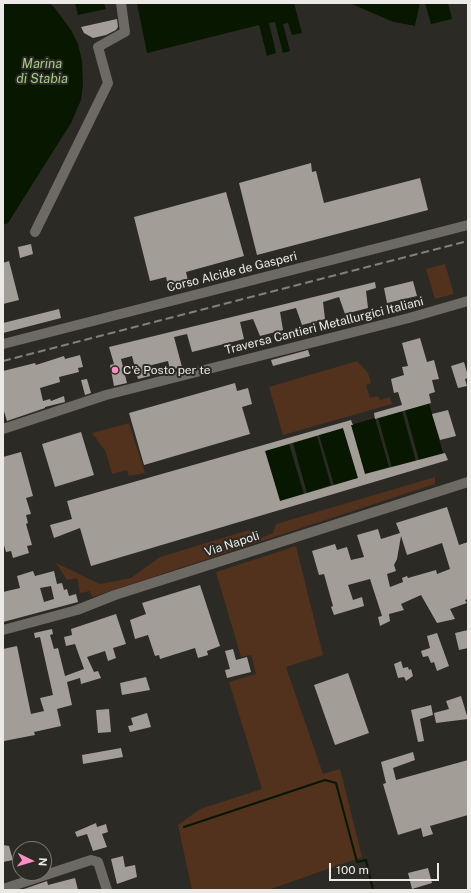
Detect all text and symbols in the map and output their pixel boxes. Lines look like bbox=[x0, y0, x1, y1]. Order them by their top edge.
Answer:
water label: Marina di Stabia bbox=[16, 56, 68, 87]
street label: Corso Alcide de Gasperi bbox=[165, 249, 299, 295]
street label: Traversa Cantieri Metallurgici Italiani bbox=[223, 294, 425, 358]
place label: C'è Posto per te bbox=[123, 363, 210, 377]
marker: C'è Posto per te bbox=[110, 365, 120, 375]
street label: Via Napoli bbox=[203, 528, 261, 560]
north arrow bbox=[12, 841, 52, 881]
scale bar bbox=[331, 855, 441, 881]
text: N bbox=[37, 857, 49, 867]
text: 100 m bbox=[336, 863, 369, 877]

